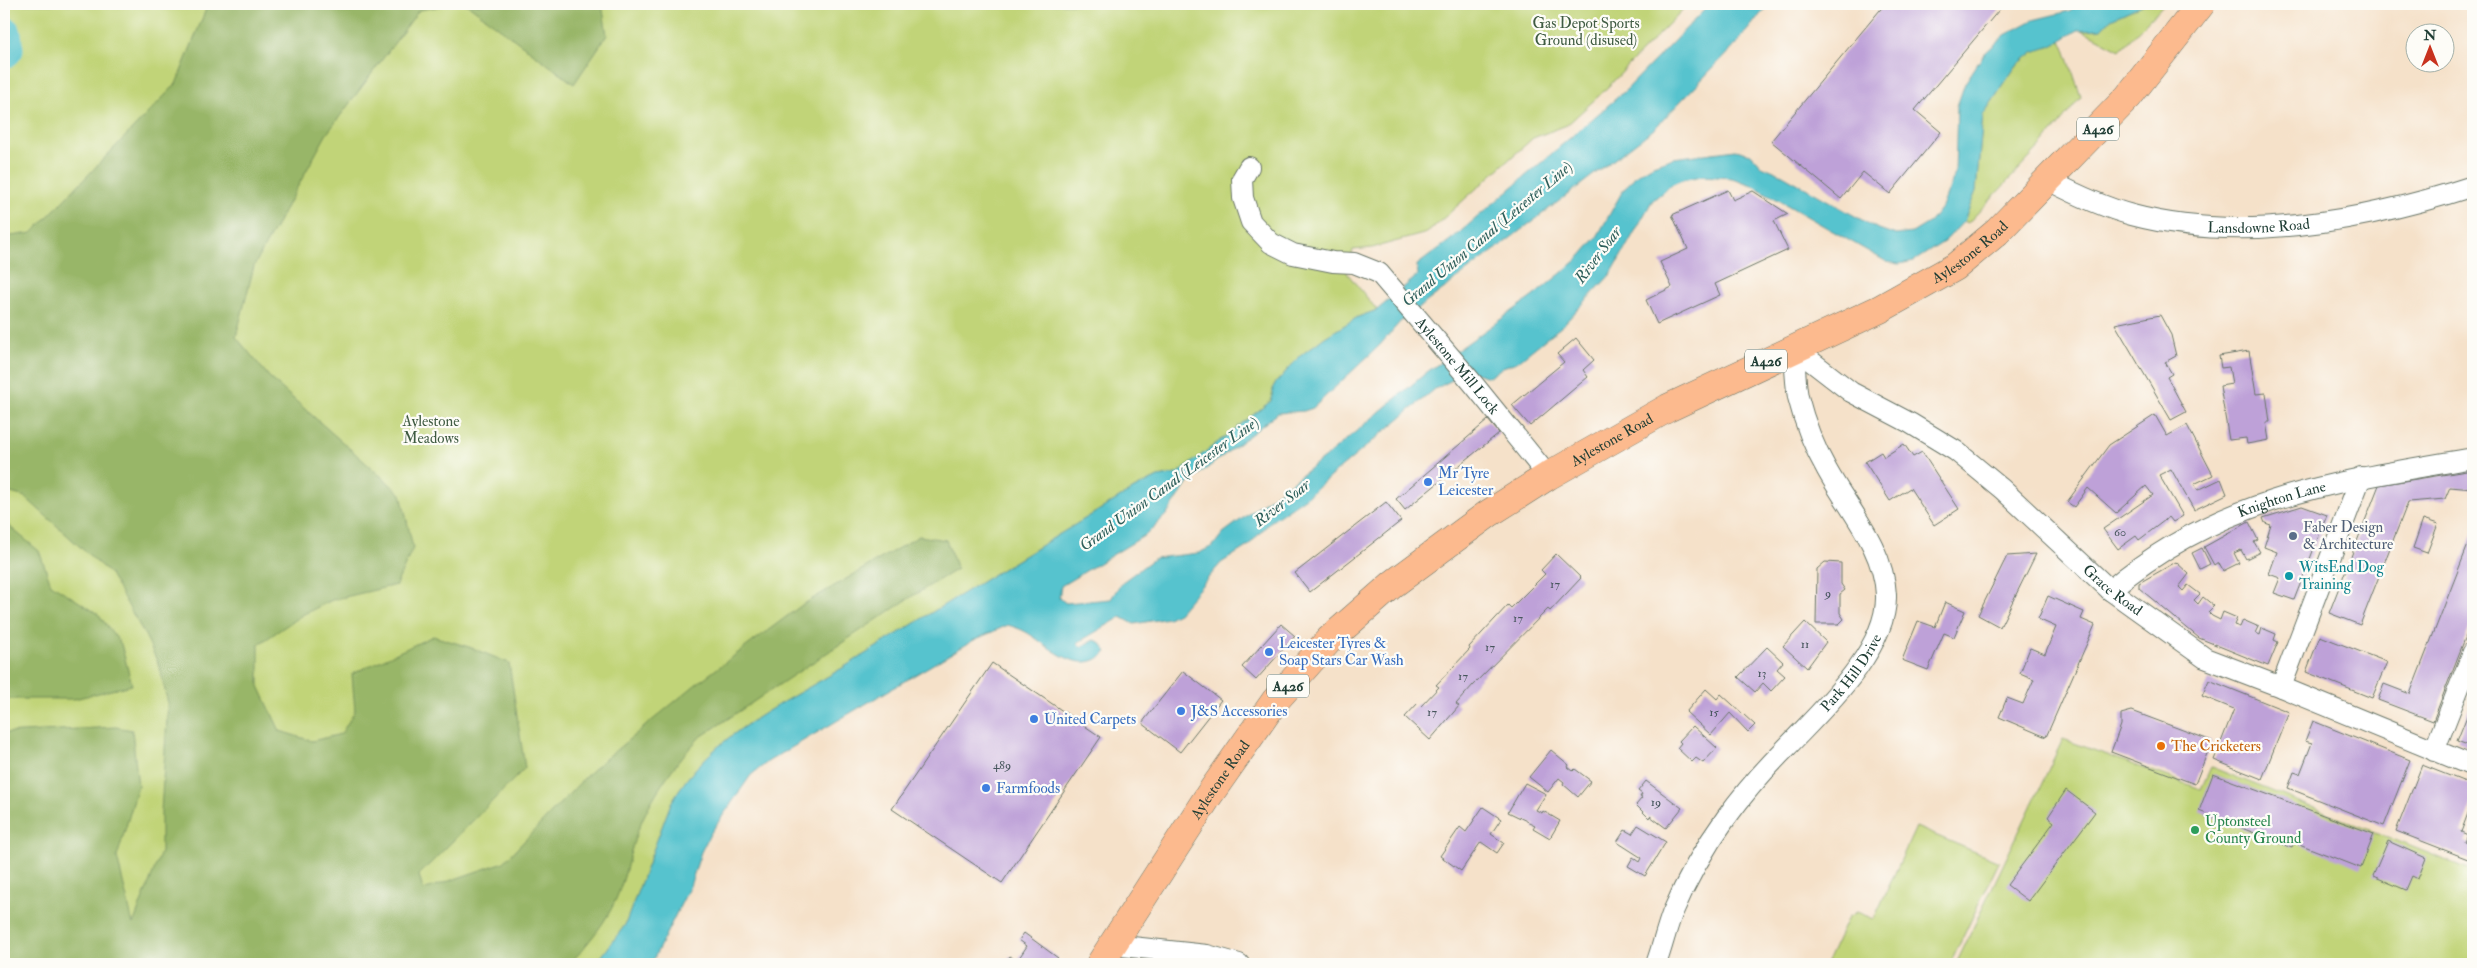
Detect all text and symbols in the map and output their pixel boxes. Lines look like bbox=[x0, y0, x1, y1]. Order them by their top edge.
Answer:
park label: Gas Depot Sports Ground (disused) bbox=[1532, 14, 1640, 50]
north arrow bbox=[2404, 22, 2454, 72]
text: N bbox=[2423, 27, 2437, 44]
road number: A426 bbox=[2077, 118, 2119, 140]
water label: Grand Union Canal (Leicester Line) bbox=[1398, 157, 1576, 311]
street label: Lansdowne Road bbox=[2207, 214, 2311, 237]
street label: Aylestone Road bbox=[1928, 217, 2012, 288]
water label: River Soar bbox=[1570, 222, 1626, 288]
street label: Aylestone Mill Lock bbox=[1411, 312, 1504, 418]
road number: A426 bbox=[1745, 350, 1787, 372]
street label: Aylestone Road bbox=[1567, 409, 1657, 471]
park label: Aylestone Meadows bbox=[402, 412, 459, 448]
water label: Grand Union Canal (Leicester Line) bbox=[1076, 412, 1262, 556]
place label: Mr Tyre Leicester bbox=[1438, 464, 1494, 500]
water label: River Soar bbox=[1249, 474, 1315, 532]
marker: Mr Tyre Leicester bbox=[1422, 476, 1434, 488]
street label: Knighton Lane bbox=[2235, 477, 2328, 522]
place label: Faber Design & Architecture bbox=[2303, 518, 2393, 554]
house number: 60 bbox=[2114, 525, 2126, 540]
marker: Faber Design & Architecture bbox=[2287, 530, 2299, 542]
place label: WitsEnd Dog Training bbox=[2298, 558, 2384, 594]
street label: Grace Road bbox=[2079, 560, 2147, 620]
marker: WitsEnd Dog Training bbox=[2283, 570, 2295, 582]
house number: 17 bbox=[1550, 577, 1560, 592]
house number: 9 bbox=[1824, 586, 1831, 601]
house number: 17 bbox=[1513, 611, 1523, 626]
street label: Park Hill Drive bbox=[1816, 631, 1886, 716]
place label: Leicester Tyres & Soap Stars Car Wash bbox=[1279, 634, 1404, 671]
house number: 11 bbox=[1801, 637, 1809, 652]
house number: 17 bbox=[1485, 640, 1495, 655]
marker: Leicester Tyres & Soap Stars Car Wash bbox=[1263, 646, 1275, 658]
house number: 13 bbox=[1758, 666, 1766, 681]
house number: 17 bbox=[1458, 669, 1468, 684]
road number: A426 bbox=[1267, 674, 1309, 698]
place label: J&S Accessories bbox=[1190, 702, 1287, 722]
marker: J&S Accessories bbox=[1175, 705, 1187, 717]
house number: 17 bbox=[1427, 705, 1437, 720]
house number: 15 bbox=[1709, 705, 1719, 720]
place label: United Carpets bbox=[1044, 710, 1136, 730]
marker: United Carpets bbox=[1028, 713, 1040, 725]
street label: Aylestone Road bbox=[1186, 736, 1254, 824]
place label: The Cricketers bbox=[2171, 737, 2261, 756]
marker: The Cricketers bbox=[2155, 740, 2167, 752]
house number: 489 bbox=[993, 758, 1011, 773]
place label: Farmfoods bbox=[996, 779, 1060, 798]
marker: Farmfoods bbox=[980, 782, 992, 794]
house number: 19 bbox=[1651, 795, 1661, 810]
place label: Uptonsteel County Ground bbox=[2205, 812, 2302, 848]
marker: Uptonsteel County Ground bbox=[2189, 824, 2201, 836]

